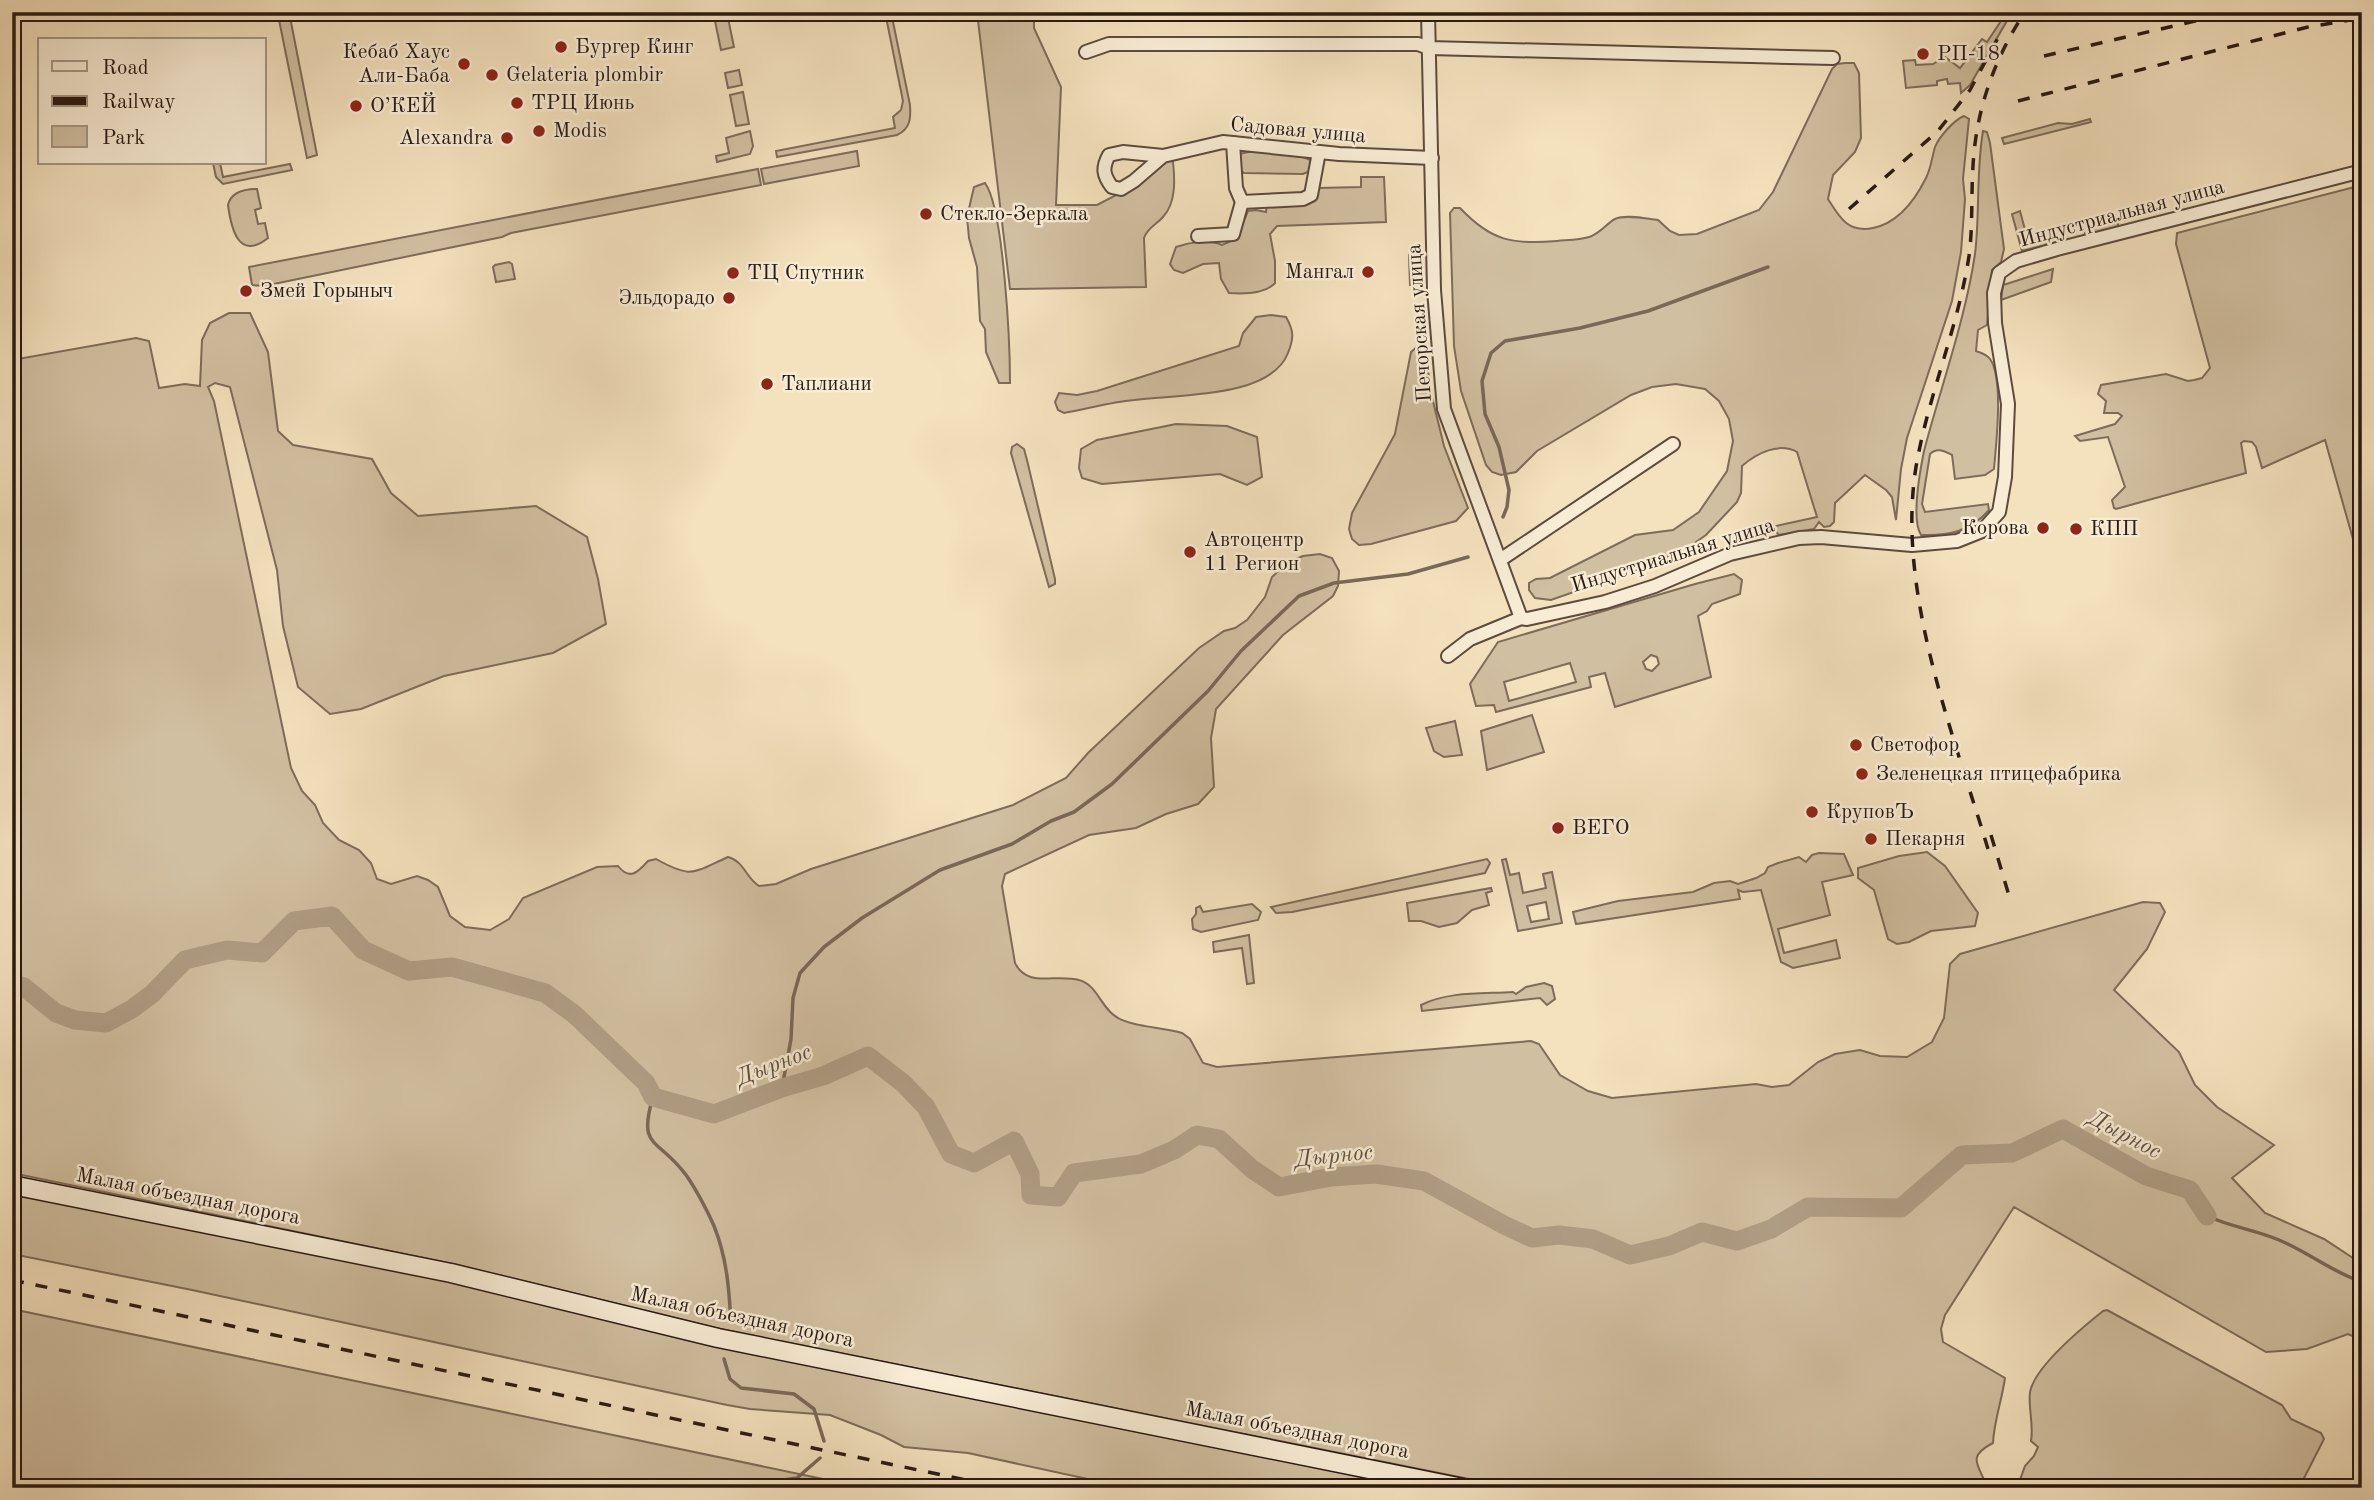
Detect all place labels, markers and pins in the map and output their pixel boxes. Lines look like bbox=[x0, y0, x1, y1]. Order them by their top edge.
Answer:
place label: Бургер Кинг bbox=[575, 37, 694, 58]
marker: Бургер Кинг bbox=[553, 39, 569, 55]
place label: Кебаб Хаус Али-Баба bbox=[343, 42, 450, 87]
place label: РП-18 bbox=[1937, 44, 2000, 65]
marker: РП-18 bbox=[1915, 46, 1931, 62]
marker: Кебаб Хаус Али-Баба bbox=[456, 56, 472, 72]
place label: Gelateria plombir bbox=[506, 65, 663, 86]
marker: Gelateria plombir bbox=[484, 67, 500, 83]
place label: О’КЕЙ bbox=[370, 91, 437, 117]
place label: ТРЦ Июнь bbox=[531, 93, 635, 114]
marker: ТРЦ Июнь bbox=[509, 95, 525, 111]
marker: О’КЕЙ bbox=[348, 98, 364, 114]
place label: Modis bbox=[553, 121, 607, 142]
marker: Modis bbox=[531, 123, 547, 139]
place label: Alexandra bbox=[399, 128, 493, 149]
marker: Alexandra bbox=[499, 130, 515, 146]
place label: Стекло-Зеркала bbox=[940, 204, 1088, 225]
marker: Стекло-Зеркала bbox=[918, 206, 934, 222]
place label: Мангал bbox=[1285, 262, 1354, 283]
place label: ТЦ Спутник bbox=[747, 263, 865, 284]
marker: Мангал bbox=[1360, 264, 1376, 280]
marker: ТЦ Спутник bbox=[725, 265, 741, 281]
place label: Змей Горыныч bbox=[260, 281, 393, 302]
marker: Змей Горыныч bbox=[238, 283, 254, 299]
place label: Эльдорадо bbox=[619, 288, 715, 309]
marker: Эльдорадо bbox=[721, 290, 737, 306]
place label: Таплиани bbox=[781, 374, 872, 395]
marker: Таплиани bbox=[759, 376, 775, 392]
place label: Корова bbox=[1962, 518, 2029, 539]
place label: КПП bbox=[2090, 519, 2138, 540]
marker: Корова bbox=[2035, 520, 2051, 536]
marker: КПП bbox=[2068, 521, 2084, 537]
place label: Автоцентр 11 Регион bbox=[1204, 530, 1304, 575]
marker: Автоцентр 11 Регион bbox=[1182, 544, 1198, 560]
place label: Светофор bbox=[1870, 735, 1959, 756]
marker: Светофор bbox=[1848, 737, 1864, 753]
place label: Зеленецкая птицефабрика bbox=[1876, 764, 2121, 785]
marker: Зеленецкая птицефабрика bbox=[1854, 766, 1870, 782]
place label: КруповЪ bbox=[1826, 802, 1914, 823]
marker: КруповЪ bbox=[1804, 804, 1820, 820]
place label: ВЕГО bbox=[1572, 818, 1629, 839]
marker: ВЕГО bbox=[1550, 820, 1566, 836]
place label: Пекарня bbox=[1885, 829, 1966, 850]
marker: Пекарня bbox=[1863, 831, 1879, 847]

